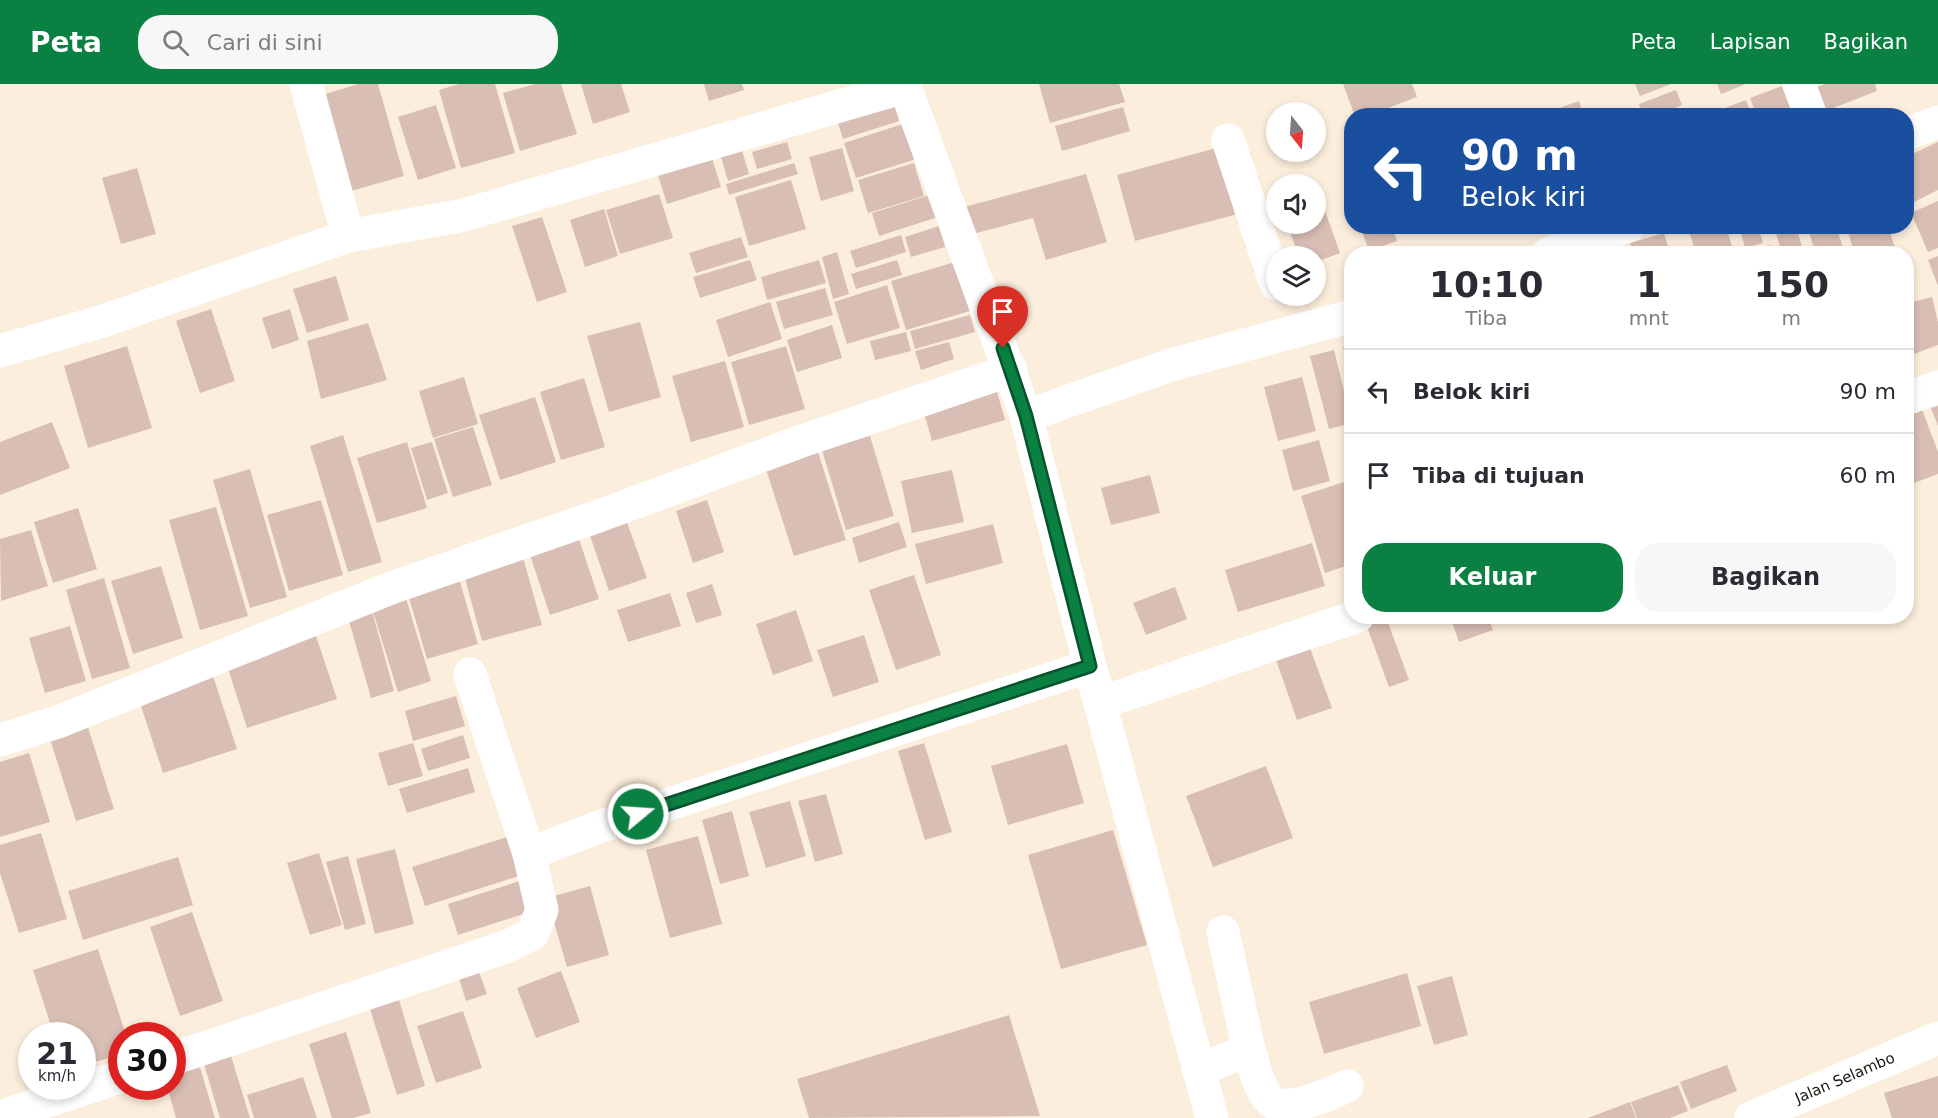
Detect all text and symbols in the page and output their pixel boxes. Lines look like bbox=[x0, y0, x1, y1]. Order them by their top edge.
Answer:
search box bbox=[138, 15, 558, 69]
text: Peta bbox=[30, 26, 102, 59]
icon: search bbox=[159, 26, 192, 59]
text: Cari di sini bbox=[207, 30, 323, 55]
text: Peta bbox=[1631, 30, 1677, 54]
text: Lapisan bbox=[1710, 30, 1791, 54]
text: Bagikan bbox=[1824, 30, 1908, 54]
north arrow bbox=[1266, 102, 1326, 162]
map controls bbox=[1266, 102, 1326, 306]
text: 90 m bbox=[1461, 131, 1578, 180]
icon: left bbox=[1362, 132, 1440, 210]
button: sound bbox=[1266, 174, 1326, 234]
text: Belok kiri bbox=[1461, 181, 1586, 212]
button: layers bbox=[1266, 246, 1326, 306]
text: 10:10 bbox=[1429, 264, 1544, 305]
text: 1 bbox=[1636, 264, 1661, 305]
text: 150 bbox=[1754, 264, 1829, 305]
pin bbox=[977, 286, 1028, 348]
icon: arrive bbox=[986, 295, 1019, 328]
text: Tiba bbox=[1465, 306, 1507, 330]
text: mnt bbox=[1629, 306, 1669, 330]
text: m bbox=[1782, 306, 1801, 330]
icon: left bbox=[1362, 375, 1395, 408]
text: Belok kiri bbox=[1413, 379, 1530, 404]
text: 90 m bbox=[1840, 379, 1896, 404]
icon: arrive bbox=[1362, 459, 1395, 492]
text: Tiba di tujuan bbox=[1413, 463, 1585, 488]
text: 60 m bbox=[1840, 463, 1896, 488]
button: Keluar bbox=[1362, 543, 1623, 612]
button: Bagikan bbox=[1635, 543, 1896, 612]
position arrow bbox=[606, 782, 670, 846]
speed limit sign: 30 bbox=[108, 1022, 186, 1100]
text: 21 bbox=[36, 1036, 78, 1071]
street label: Jalan Selambo bbox=[1791, 1049, 1897, 1108]
text: km/h bbox=[38, 1067, 76, 1085]

